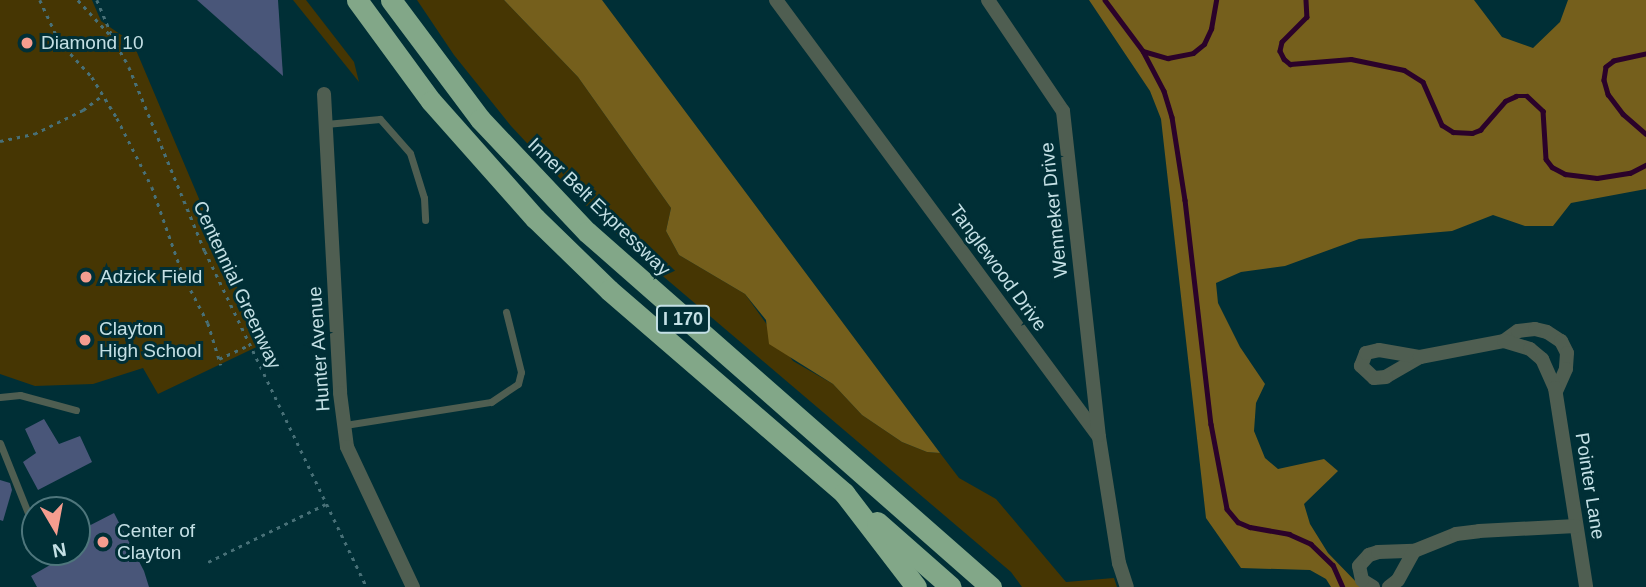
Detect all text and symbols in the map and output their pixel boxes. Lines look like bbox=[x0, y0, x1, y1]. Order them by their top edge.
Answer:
place label: Diamond 10 bbox=[41, 32, 143, 54]
marker: Diamond 10 bbox=[19, 35, 35, 51]
street label: Inner Belt Expressway bbox=[523, 133, 675, 281]
street label: Wenneker Drive bbox=[1036, 141, 1072, 279]
street label: Centennial Greenway bbox=[188, 197, 286, 373]
street label: Tanglewood Drive bbox=[944, 200, 1052, 336]
place label: Adzick Field bbox=[100, 266, 202, 288]
marker: Adzick Field bbox=[78, 269, 94, 285]
street label: Hunter Avenue bbox=[303, 285, 335, 413]
road number: I 170 bbox=[655, 304, 711, 334]
place label: Clayton High School bbox=[99, 318, 201, 362]
marker: Clayton High School bbox=[77, 332, 93, 348]
street label: Pointer Lane bbox=[1570, 431, 1610, 541]
north arrow bbox=[21, 496, 91, 566]
place label: Center of Clayton bbox=[117, 520, 195, 564]
marker: Center of Clayton bbox=[95, 534, 111, 550]
text: N bbox=[51, 539, 68, 562]

